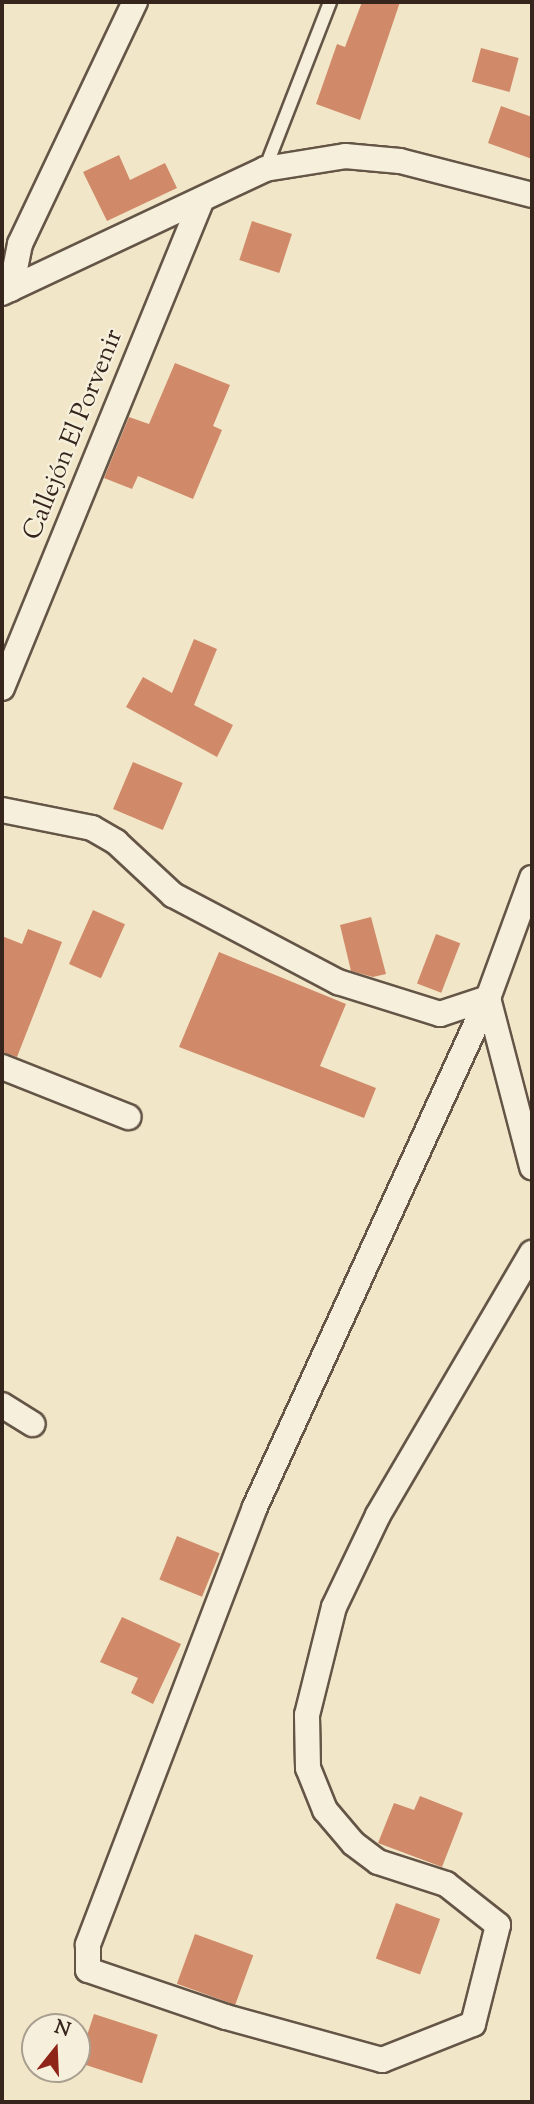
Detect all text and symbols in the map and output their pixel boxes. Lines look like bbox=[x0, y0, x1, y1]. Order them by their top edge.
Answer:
street label: Callejón El Porvenir bbox=[17, 325, 131, 545]
north arrow bbox=[21, 2013, 91, 2083]
text: N bbox=[51, 2014, 73, 2045]

